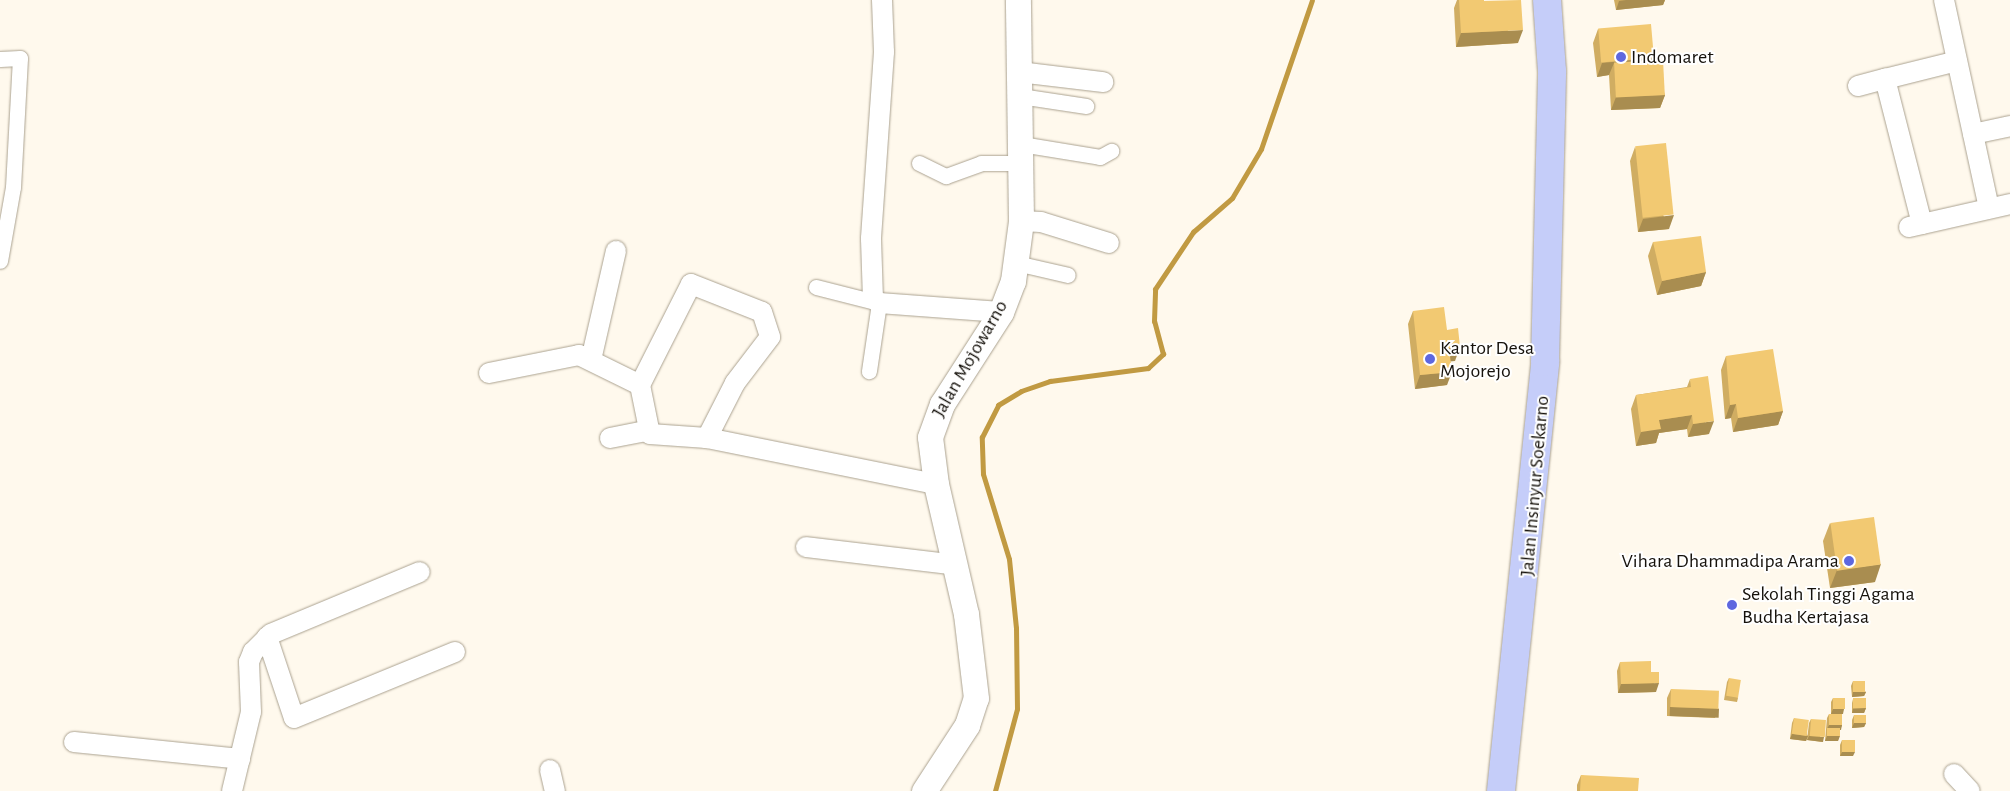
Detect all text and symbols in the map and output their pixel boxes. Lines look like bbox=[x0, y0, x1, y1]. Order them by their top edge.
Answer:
place label: Indomaret bbox=[1631, 45, 1714, 69]
marker: Indomaret bbox=[1615, 51, 1627, 63]
street label: Jalan Mojowarno bbox=[927, 296, 1013, 422]
place label: Kantor Desa Mojorejo bbox=[1440, 336, 1534, 383]
marker: Kantor Desa Mojorejo bbox=[1424, 353, 1436, 365]
street label: Jalan Insinyur Soekarno bbox=[1515, 395, 1555, 577]
place label: Vihara Dhammadipa Arama bbox=[1621, 549, 1839, 573]
marker: Vihara Dhammadipa Arama bbox=[1843, 555, 1855, 567]
place label: Sekolah Tinggi Agama Budha Kertajasa bbox=[1742, 582, 1915, 629]
marker: Sekolah Tinggi Agama Budha Kertajasa bbox=[1726, 599, 1738, 611]

